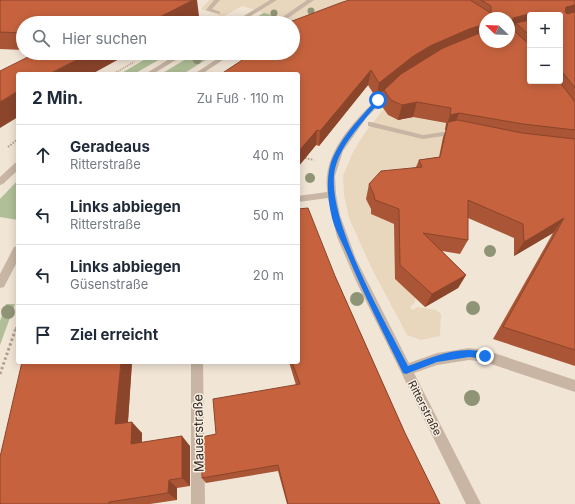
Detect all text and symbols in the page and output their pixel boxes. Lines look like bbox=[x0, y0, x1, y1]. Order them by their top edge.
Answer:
north arrow bbox=[479, 12, 515, 48]
map controls bbox=[527, 12, 563, 84]
button: + bbox=[527, 12, 563, 48]
search box bbox=[16, 16, 300, 60]
icon: search bbox=[30, 27, 52, 49]
text: Hier suchen bbox=[62, 29, 147, 48]
button: − bbox=[527, 48, 563, 84]
text: 2 Min. bbox=[32, 88, 83, 108]
text: Zu Fuß · 110 m bbox=[197, 90, 284, 106]
route start bbox=[369, 91, 387, 109]
text: Geradeaus bbox=[70, 137, 150, 156]
icon: ahead bbox=[32, 144, 54, 166]
text: 40 m bbox=[252, 147, 284, 163]
text: Ritterstraße bbox=[70, 156, 141, 172]
text: Links abbiegen bbox=[70, 197, 181, 216]
icon: left bbox=[32, 204, 54, 226]
text: 50 m bbox=[253, 207, 284, 223]
text: Ritterstraße bbox=[70, 216, 141, 232]
text: Links abbiegen bbox=[70, 257, 181, 276]
icon: left bbox=[32, 264, 54, 286]
text: 20 m bbox=[253, 267, 284, 283]
text: Güsenstraße bbox=[70, 276, 148, 292]
icon: arrive bbox=[32, 324, 54, 346]
text: Ziel erreicht bbox=[70, 325, 158, 344]
route end bbox=[476, 347, 494, 365]
street label: Ritterstraße bbox=[405, 378, 445, 438]
street label: Mauerstraße bbox=[189, 394, 207, 472]

